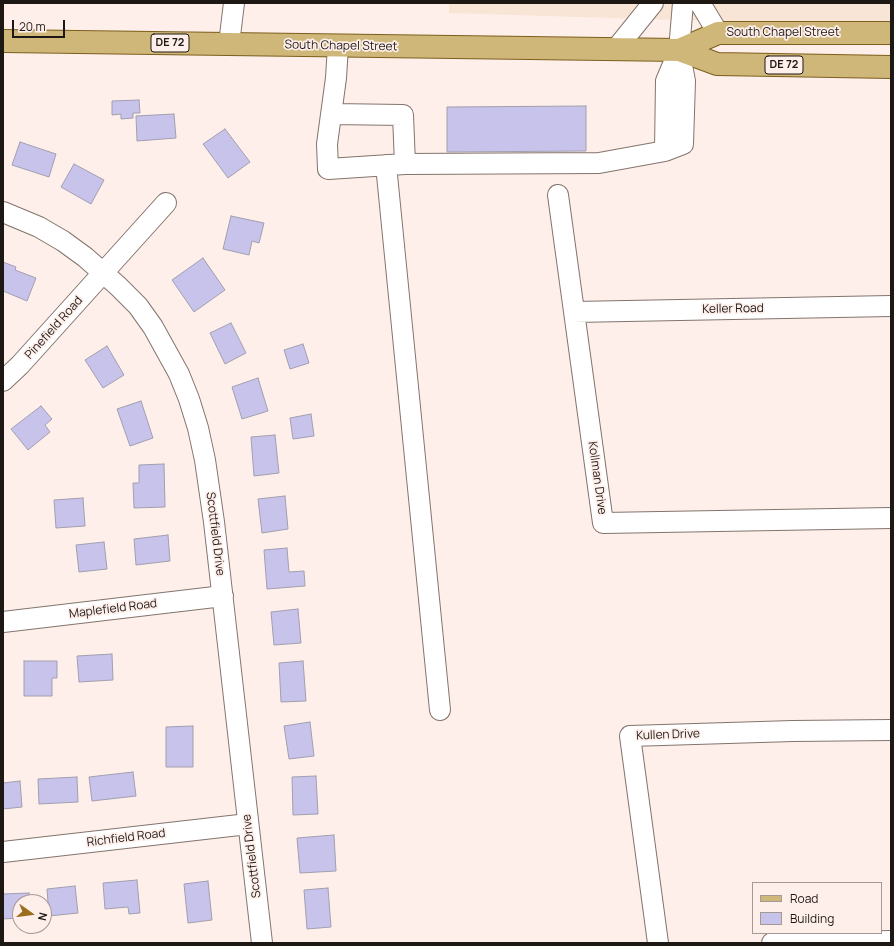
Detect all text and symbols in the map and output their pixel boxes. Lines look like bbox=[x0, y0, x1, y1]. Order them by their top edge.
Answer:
scale bar bbox=[14, 12, 67, 38]
text: 20 m bbox=[19, 18, 46, 35]
street label: South Chapel Street bbox=[727, 26, 839, 40]
road number: DE 72 bbox=[151, 34, 189, 52]
street label: South Chapel Street bbox=[284, 38, 398, 54]
road number: DE 72 bbox=[765, 56, 803, 74]
street label: Pinefield Road bbox=[22, 294, 86, 362]
street label: Keller Road bbox=[702, 301, 764, 317]
street label: Kollman Drive bbox=[585, 440, 609, 516]
street label: Scottfield Drive bbox=[203, 491, 227, 577]
street label: Maplefield Road bbox=[68, 596, 158, 622]
street label: Kullen Drive bbox=[636, 727, 700, 743]
street label: Scottfield Drive bbox=[240, 813, 264, 899]
street label: Richfield Road bbox=[86, 826, 166, 850]
legend bbox=[752, 882, 882, 934]
text: Road bbox=[790, 890, 818, 907]
north arrow bbox=[12, 894, 52, 934]
text: Building bbox=[790, 910, 834, 927]
text: N bbox=[35, 911, 51, 922]

